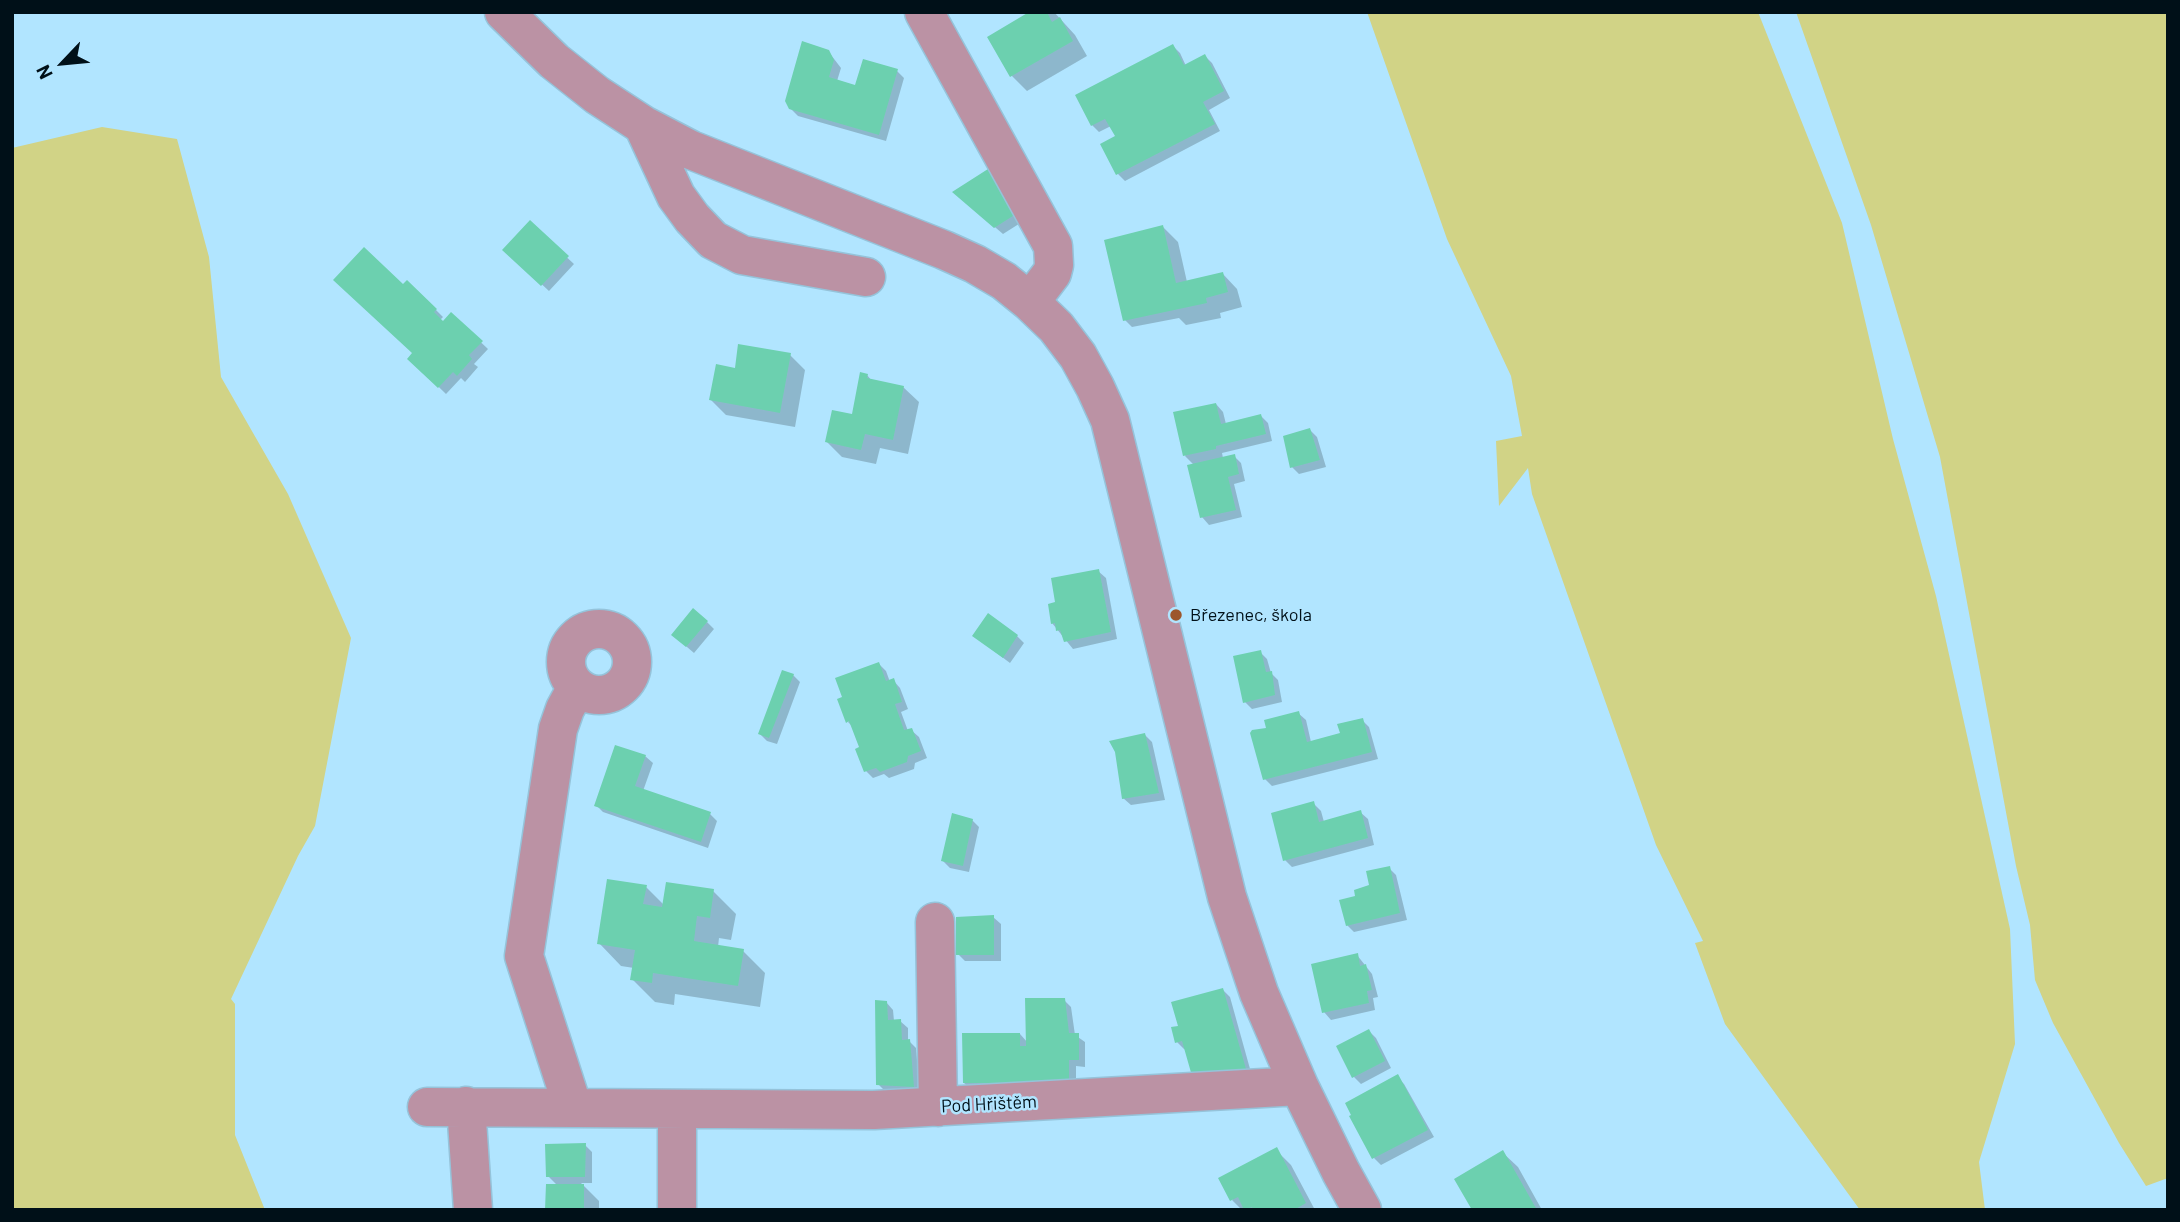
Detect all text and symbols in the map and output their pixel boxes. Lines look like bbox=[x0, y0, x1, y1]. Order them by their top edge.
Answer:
north arrow bbox=[28, 28, 98, 98]
text: N bbox=[31, 62, 57, 83]
place label: Březenec, škola bbox=[1190, 604, 1312, 626]
marker: Březenec, škola bbox=[1168, 607, 1184, 623]
street label: Pod Hřištěm bbox=[941, 1091, 1037, 1117]

